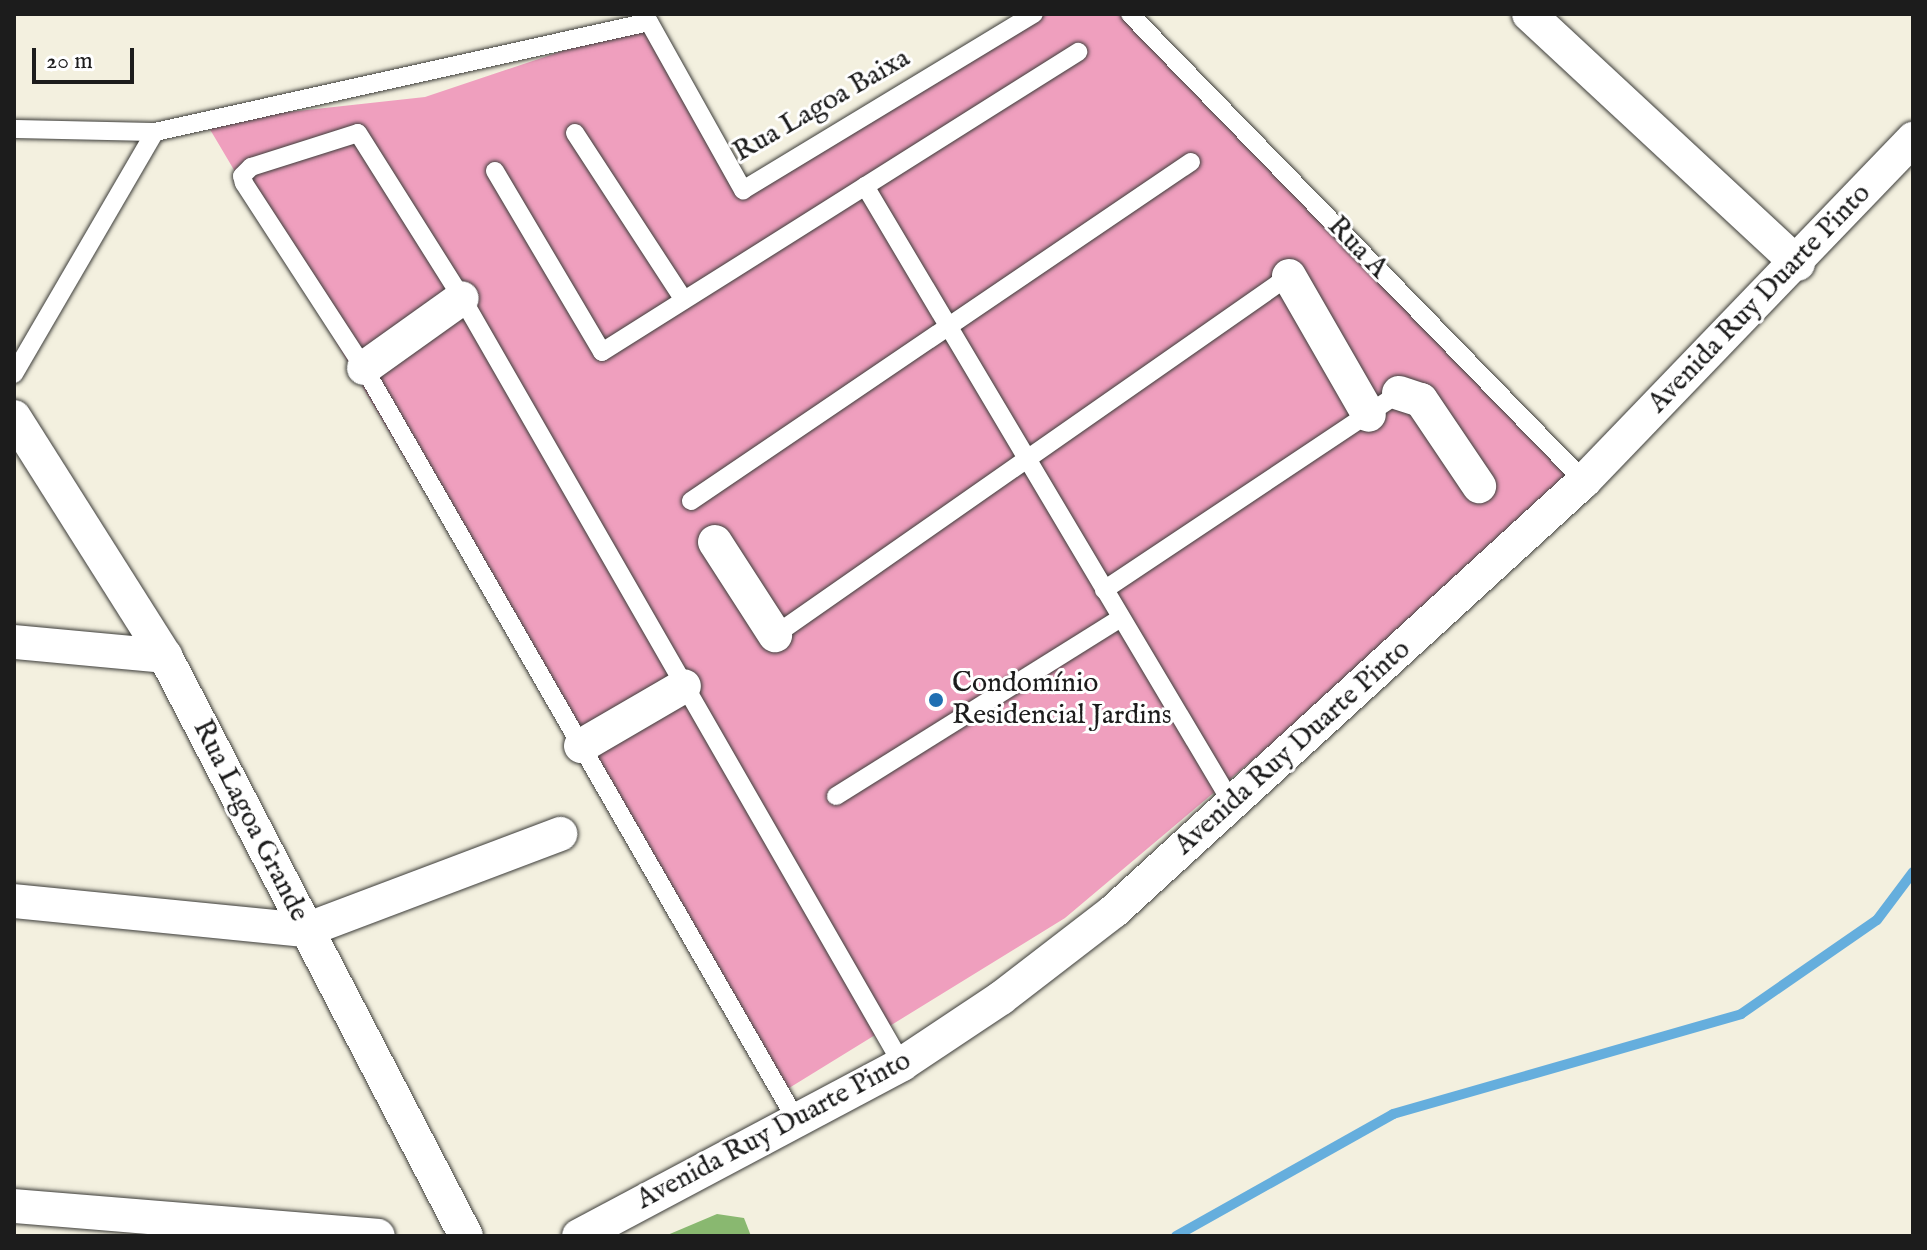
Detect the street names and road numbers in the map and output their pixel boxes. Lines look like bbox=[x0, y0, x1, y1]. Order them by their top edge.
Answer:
street label: Rua Lagoa Baixa bbox=[728, 42, 916, 170]
street label: Avenida Ruy Duarte Pinto bbox=[1642, 177, 1878, 421]
street label: Rua A bbox=[1320, 210, 1394, 286]
street label: Avenida Ruy Duarte Pinto bbox=[1168, 633, 1418, 863]
street label: Rua Lagoa Grande bbox=[185, 715, 315, 927]
street label: Avenida Ruy Duarte Pinto bbox=[631, 1044, 917, 1218]

